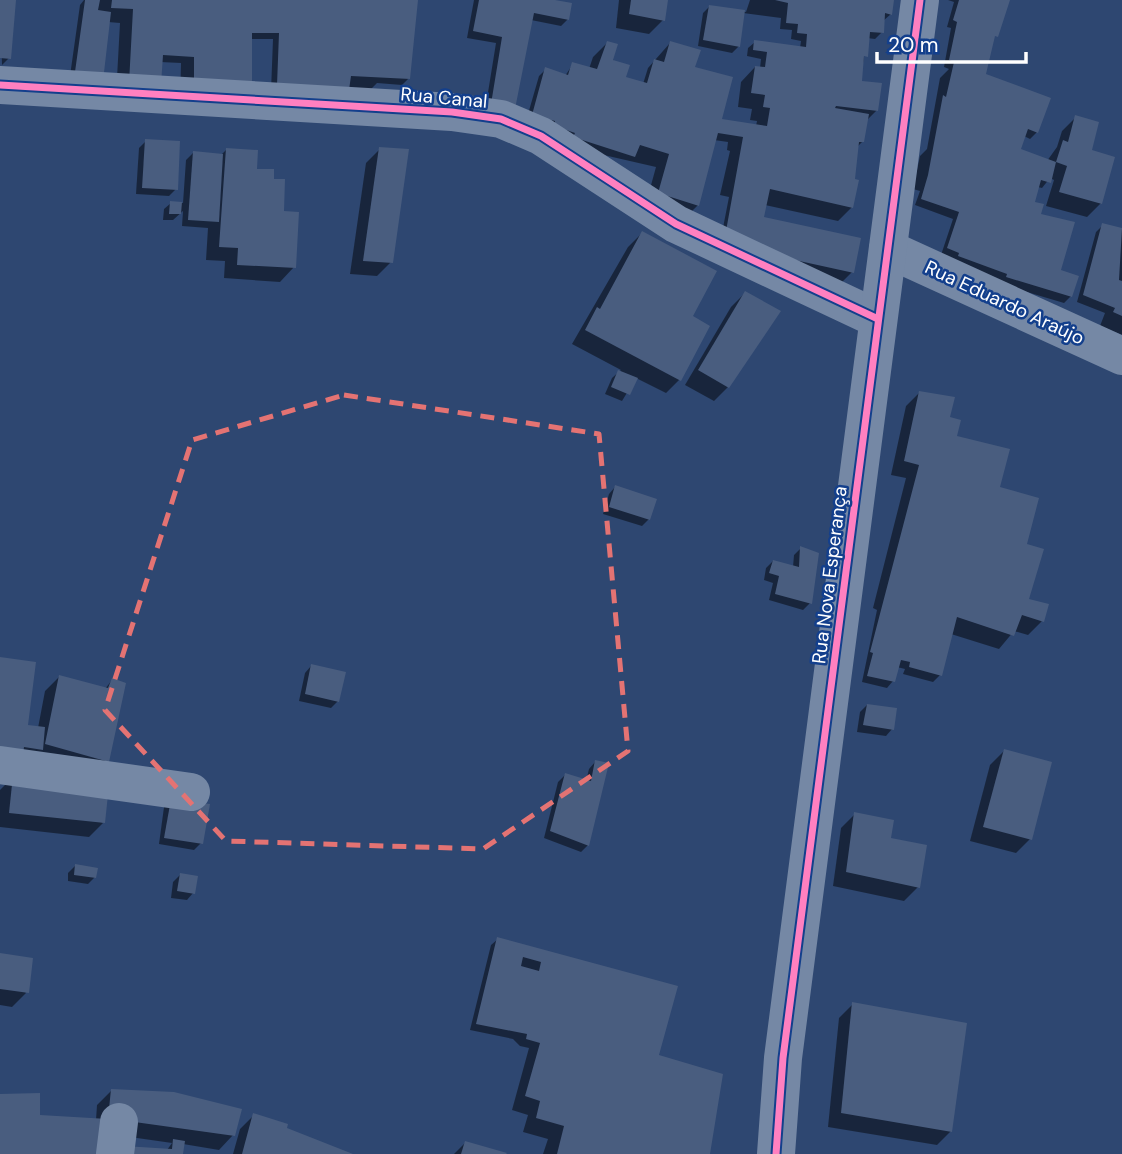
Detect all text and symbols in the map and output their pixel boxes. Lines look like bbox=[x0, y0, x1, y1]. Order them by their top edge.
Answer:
scale bar bbox=[877, 21, 1026, 65]
text: 20 m bbox=[888, 31, 939, 59]
street label: Rua Canal bbox=[400, 81, 488, 114]
street label: Rua Eduardo Araújo bbox=[921, 255, 1089, 350]
street label: Rua Nova Esperança bbox=[806, 485, 853, 665]

